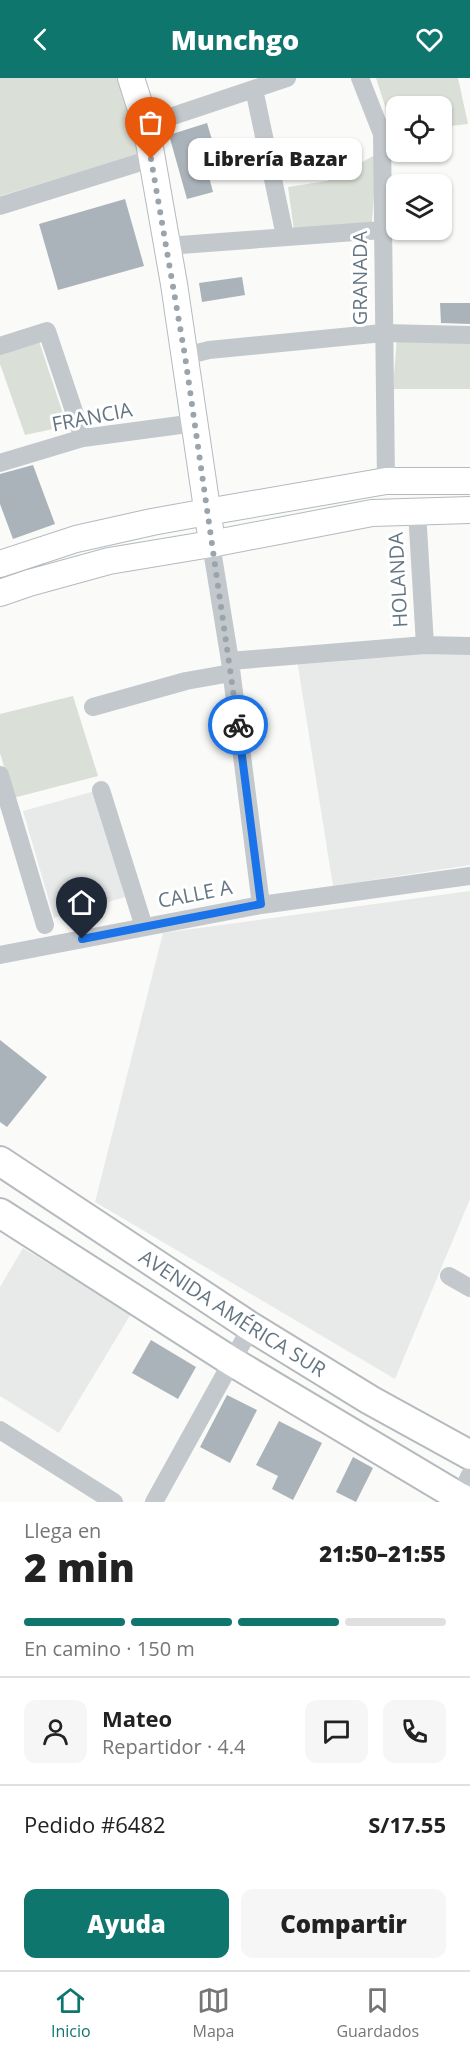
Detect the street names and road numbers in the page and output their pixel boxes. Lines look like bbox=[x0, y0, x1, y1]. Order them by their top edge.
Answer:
street label: GRANADA bbox=[346, 230, 373, 325]
street label: FRANCIA bbox=[49, 395, 135, 438]
street label: HOLANDA bbox=[381, 531, 413, 628]
street label: CALLE A bbox=[155, 873, 235, 914]
street label: AVENIDA AMÉRICA SUR bbox=[134, 1243, 332, 1383]

